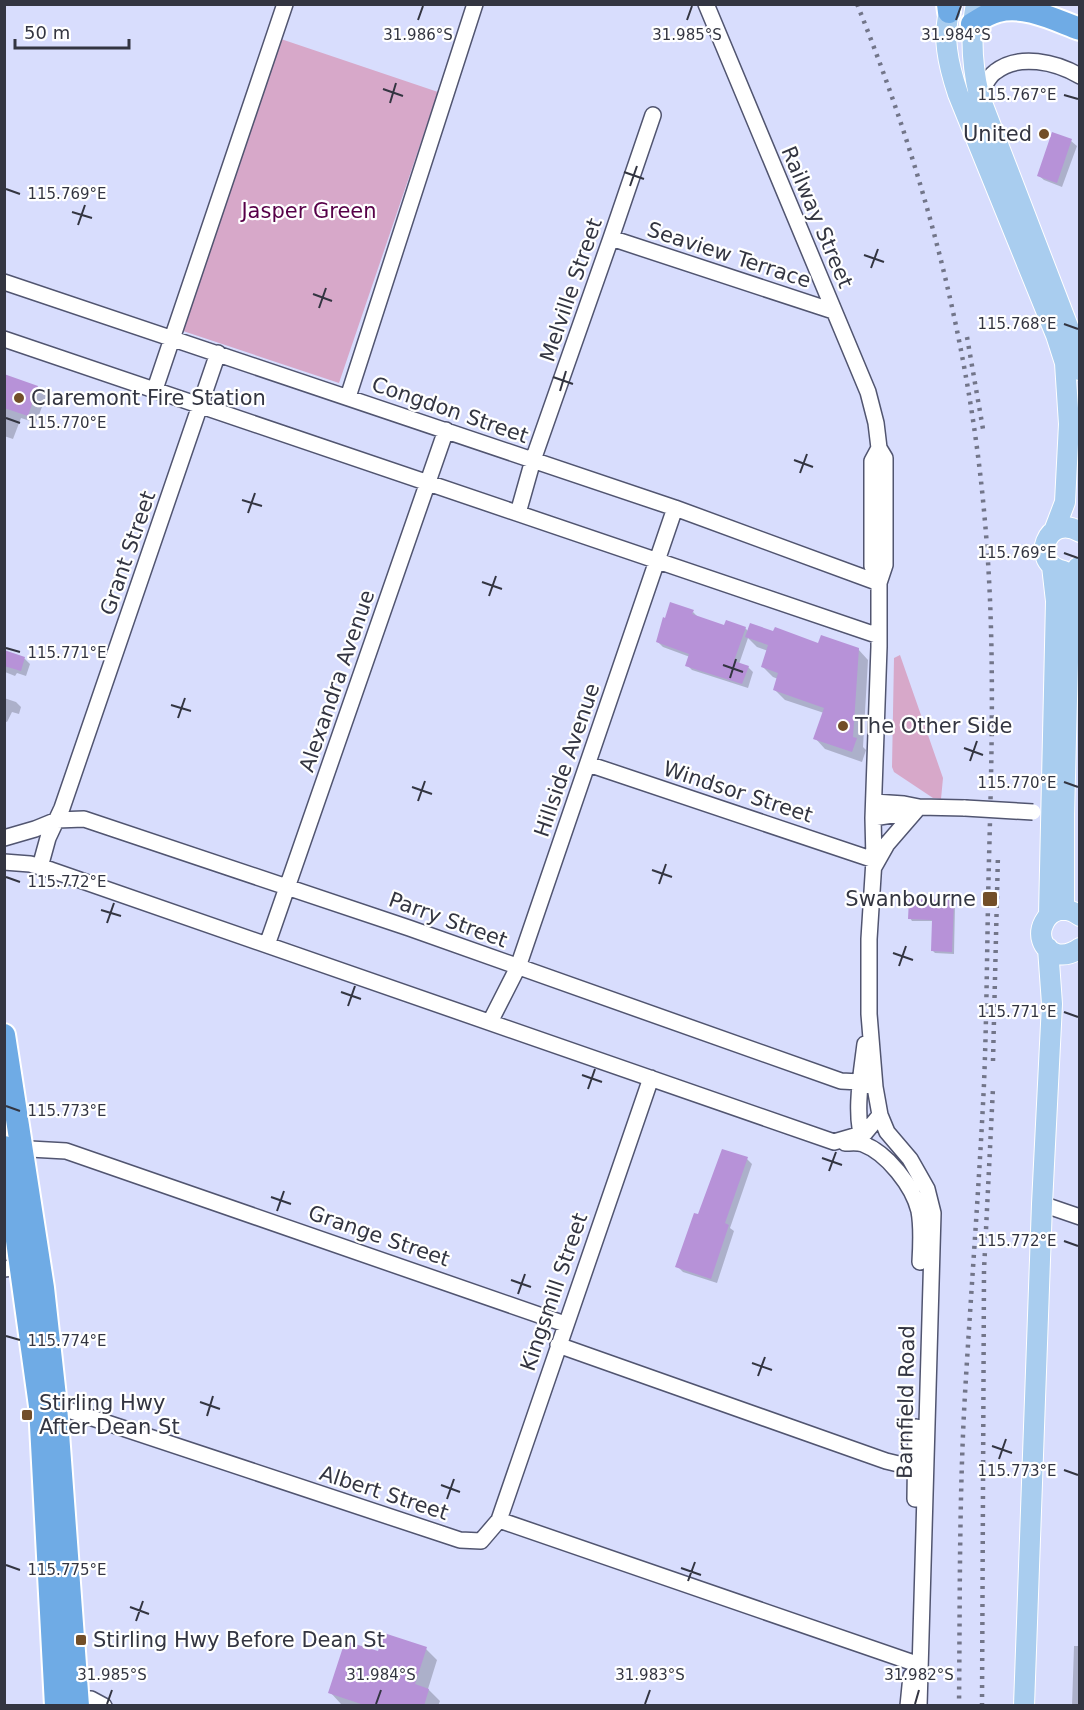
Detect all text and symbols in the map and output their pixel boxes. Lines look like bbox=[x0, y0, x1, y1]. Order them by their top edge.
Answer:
scale bar bbox=[15, 12, 129, 50]
text: 50 m bbox=[24, 22, 70, 43]
text: 31.986°S bbox=[383, 26, 453, 44]
text: 31.985°S bbox=[652, 26, 722, 44]
text: 31.984°S bbox=[921, 26, 991, 44]
text: 115.767°E bbox=[977, 86, 1057, 104]
place label: United bbox=[963, 122, 1032, 146]
marker: United bbox=[1037, 127, 1051, 141]
street label: Railway Street bbox=[776, 143, 858, 291]
text: 115.769°E bbox=[27, 185, 107, 203]
park label: Jasper Green bbox=[239, 199, 377, 223]
street label: Melville Street bbox=[535, 215, 607, 365]
street label: Seaview Terrace bbox=[644, 217, 814, 293]
text: 115.768°E bbox=[977, 315, 1057, 333]
street label: Congdon Street bbox=[369, 372, 531, 448]
place label: Claremont Fire Station bbox=[31, 386, 266, 410]
marker: Claremont Fire Station bbox=[12, 391, 26, 405]
text: 115.770°E bbox=[27, 414, 107, 432]
street label: Grant Street bbox=[96, 488, 160, 618]
text: 115.769°E bbox=[977, 544, 1057, 562]
street label: Alexandra Avenue bbox=[295, 587, 379, 775]
text: 115.771°E bbox=[27, 644, 107, 662]
street label: Hillside Avenue bbox=[529, 680, 605, 840]
place label: The Other Side bbox=[854, 714, 1012, 738]
marker: The Other Side bbox=[836, 719, 850, 733]
street label: Windsor Street bbox=[660, 757, 816, 827]
text: 115.770°E bbox=[977, 774, 1057, 792]
text: 115.772°E bbox=[27, 873, 107, 891]
street label: Parry Street bbox=[385, 887, 511, 953]
place label: Swanbourne bbox=[845, 887, 976, 911]
marker: Swanbourne bbox=[981, 890, 999, 908]
text: 115.771°E bbox=[977, 1003, 1057, 1021]
text: 115.773°E bbox=[27, 1102, 107, 1120]
street label: Grange Street bbox=[305, 1201, 453, 1271]
street label: Kingsmill Street bbox=[516, 1210, 592, 1374]
text: 115.772°E bbox=[977, 1232, 1057, 1250]
street label: Barnfield Road bbox=[893, 1325, 919, 1479]
text: 115.774°E bbox=[27, 1332, 107, 1350]
place label: Stirling Hwy After Dean St bbox=[39, 1391, 180, 1439]
marker: Stirling Hwy After Dean St bbox=[20, 1408, 34, 1422]
street label: Albert Street bbox=[317, 1461, 451, 1525]
text: 115.773°E bbox=[977, 1462, 1057, 1480]
text: 115.775°E bbox=[27, 1561, 107, 1579]
place label: Stirling Hwy Before Dean St bbox=[93, 1628, 385, 1652]
marker: Stirling Hwy Before Dean St bbox=[74, 1633, 88, 1647]
text: 31.985°S bbox=[77, 1666, 147, 1684]
text: 31.984°S bbox=[346, 1666, 416, 1684]
text: 31.983°S bbox=[615, 1666, 685, 1684]
text: 31.982°S bbox=[884, 1666, 954, 1684]

